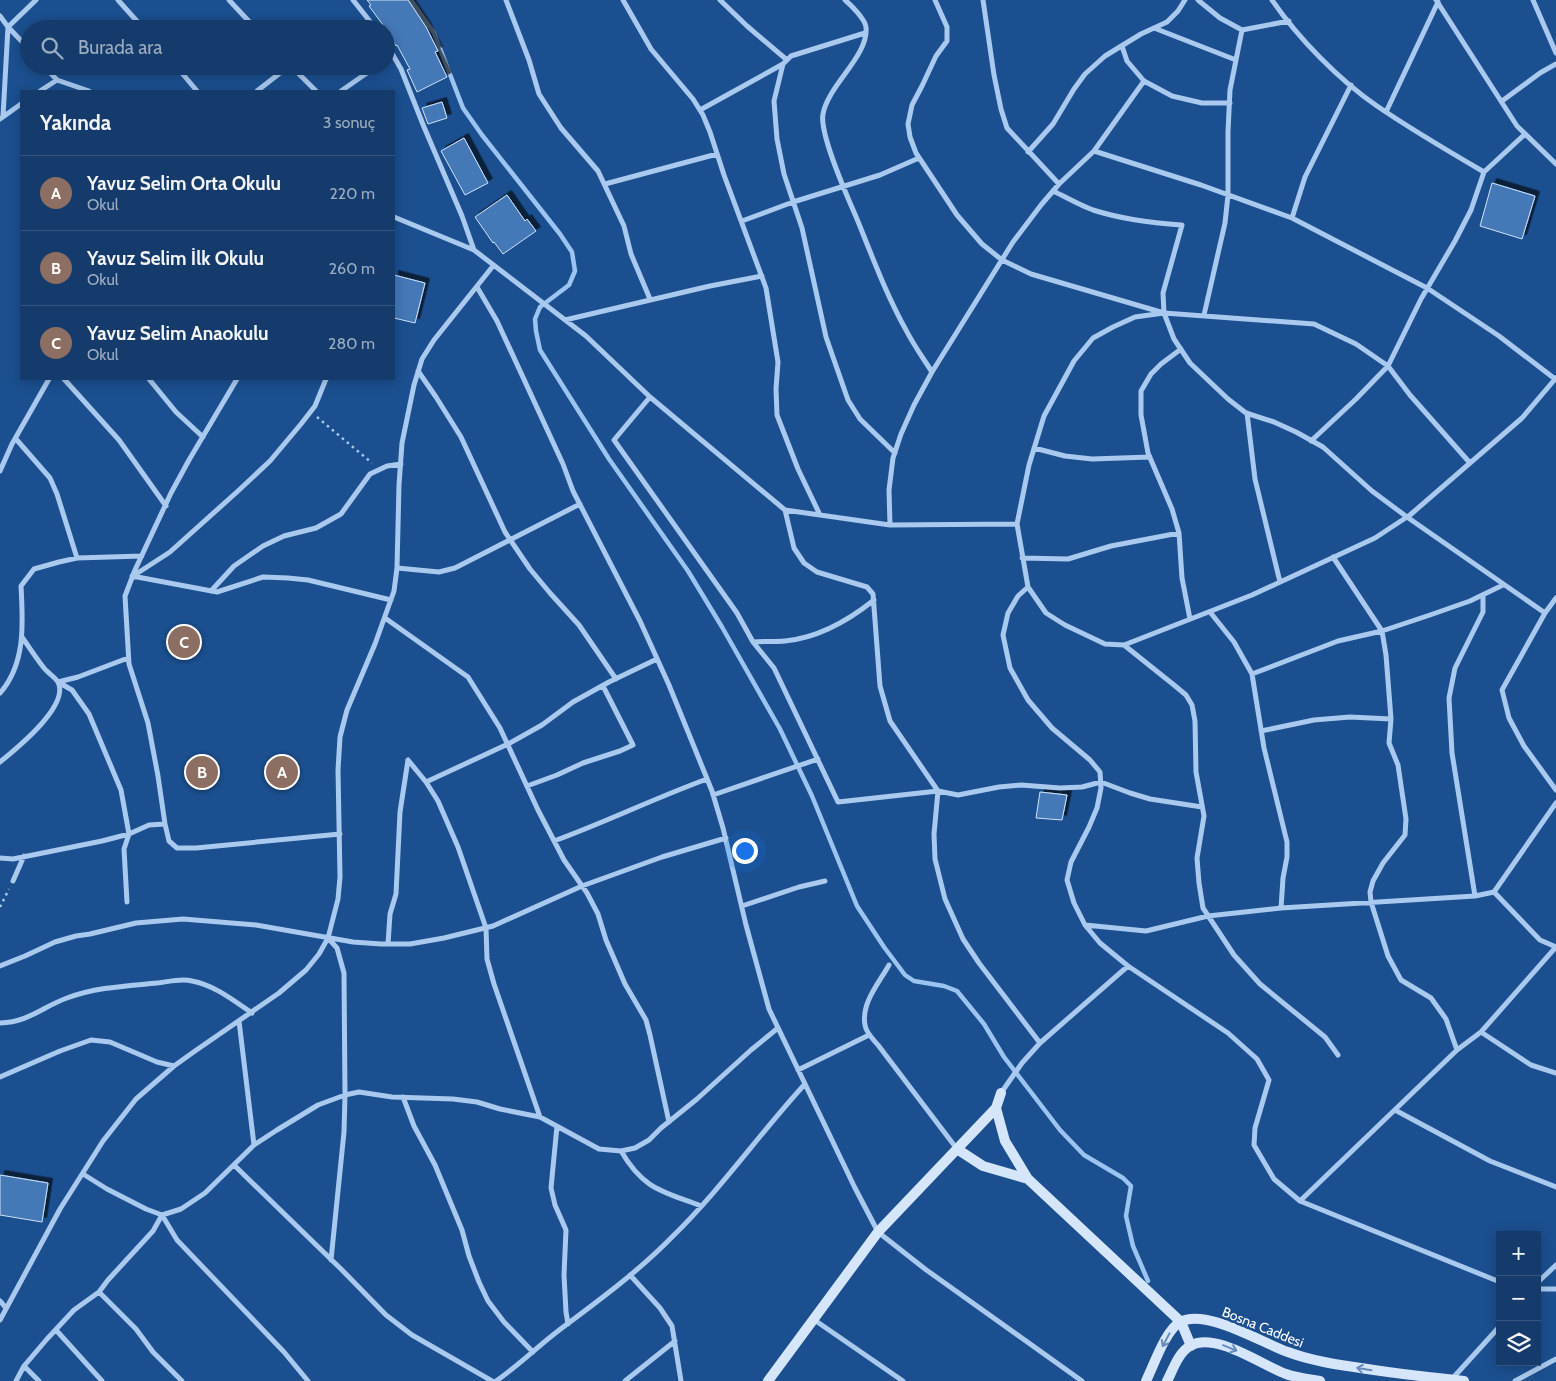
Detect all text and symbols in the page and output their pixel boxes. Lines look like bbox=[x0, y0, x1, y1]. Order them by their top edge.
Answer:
search box bbox=[20, 20, 395, 75]
icon: search bbox=[38, 34, 66, 62]
text: Burada ara bbox=[78, 36, 162, 59]
text: Yakında bbox=[40, 110, 111, 135]
text: 3 sonuç bbox=[323, 113, 375, 132]
text: Yavuz Selim Orta Okulu bbox=[87, 172, 281, 195]
text: A bbox=[51, 184, 61, 203]
text: 220 m bbox=[329, 184, 375, 203]
text: Okul bbox=[87, 195, 119, 214]
text: Yavuz Selim İlk Okulu bbox=[87, 247, 264, 270]
text: B bbox=[51, 259, 61, 278]
text: 260 m bbox=[329, 259, 375, 278]
text: Okul bbox=[87, 270, 119, 289]
text: Yavuz Selim Anaokulu bbox=[87, 322, 269, 345]
text: C bbox=[51, 334, 61, 353]
text: 280 m bbox=[328, 334, 375, 353]
text: Okul bbox=[87, 345, 119, 364]
pin: C bbox=[168, 623, 200, 661]
pin: B bbox=[186, 753, 218, 791]
pin: A bbox=[266, 753, 298, 791]
your location bbox=[732, 838, 758, 864]
map controls bbox=[1496, 1231, 1541, 1366]
button: + bbox=[1496, 1231, 1541, 1276]
button: − bbox=[1496, 1276, 1541, 1321]
street label: Bosna Caddesi bbox=[1220, 1302, 1306, 1352]
button: layers bbox=[1496, 1321, 1541, 1366]
one-way arrow bbox=[1161, 1332, 1171, 1346]
one-way arrow bbox=[1222, 1344, 1237, 1354]
one-way arrow bbox=[1356, 1363, 1372, 1373]

